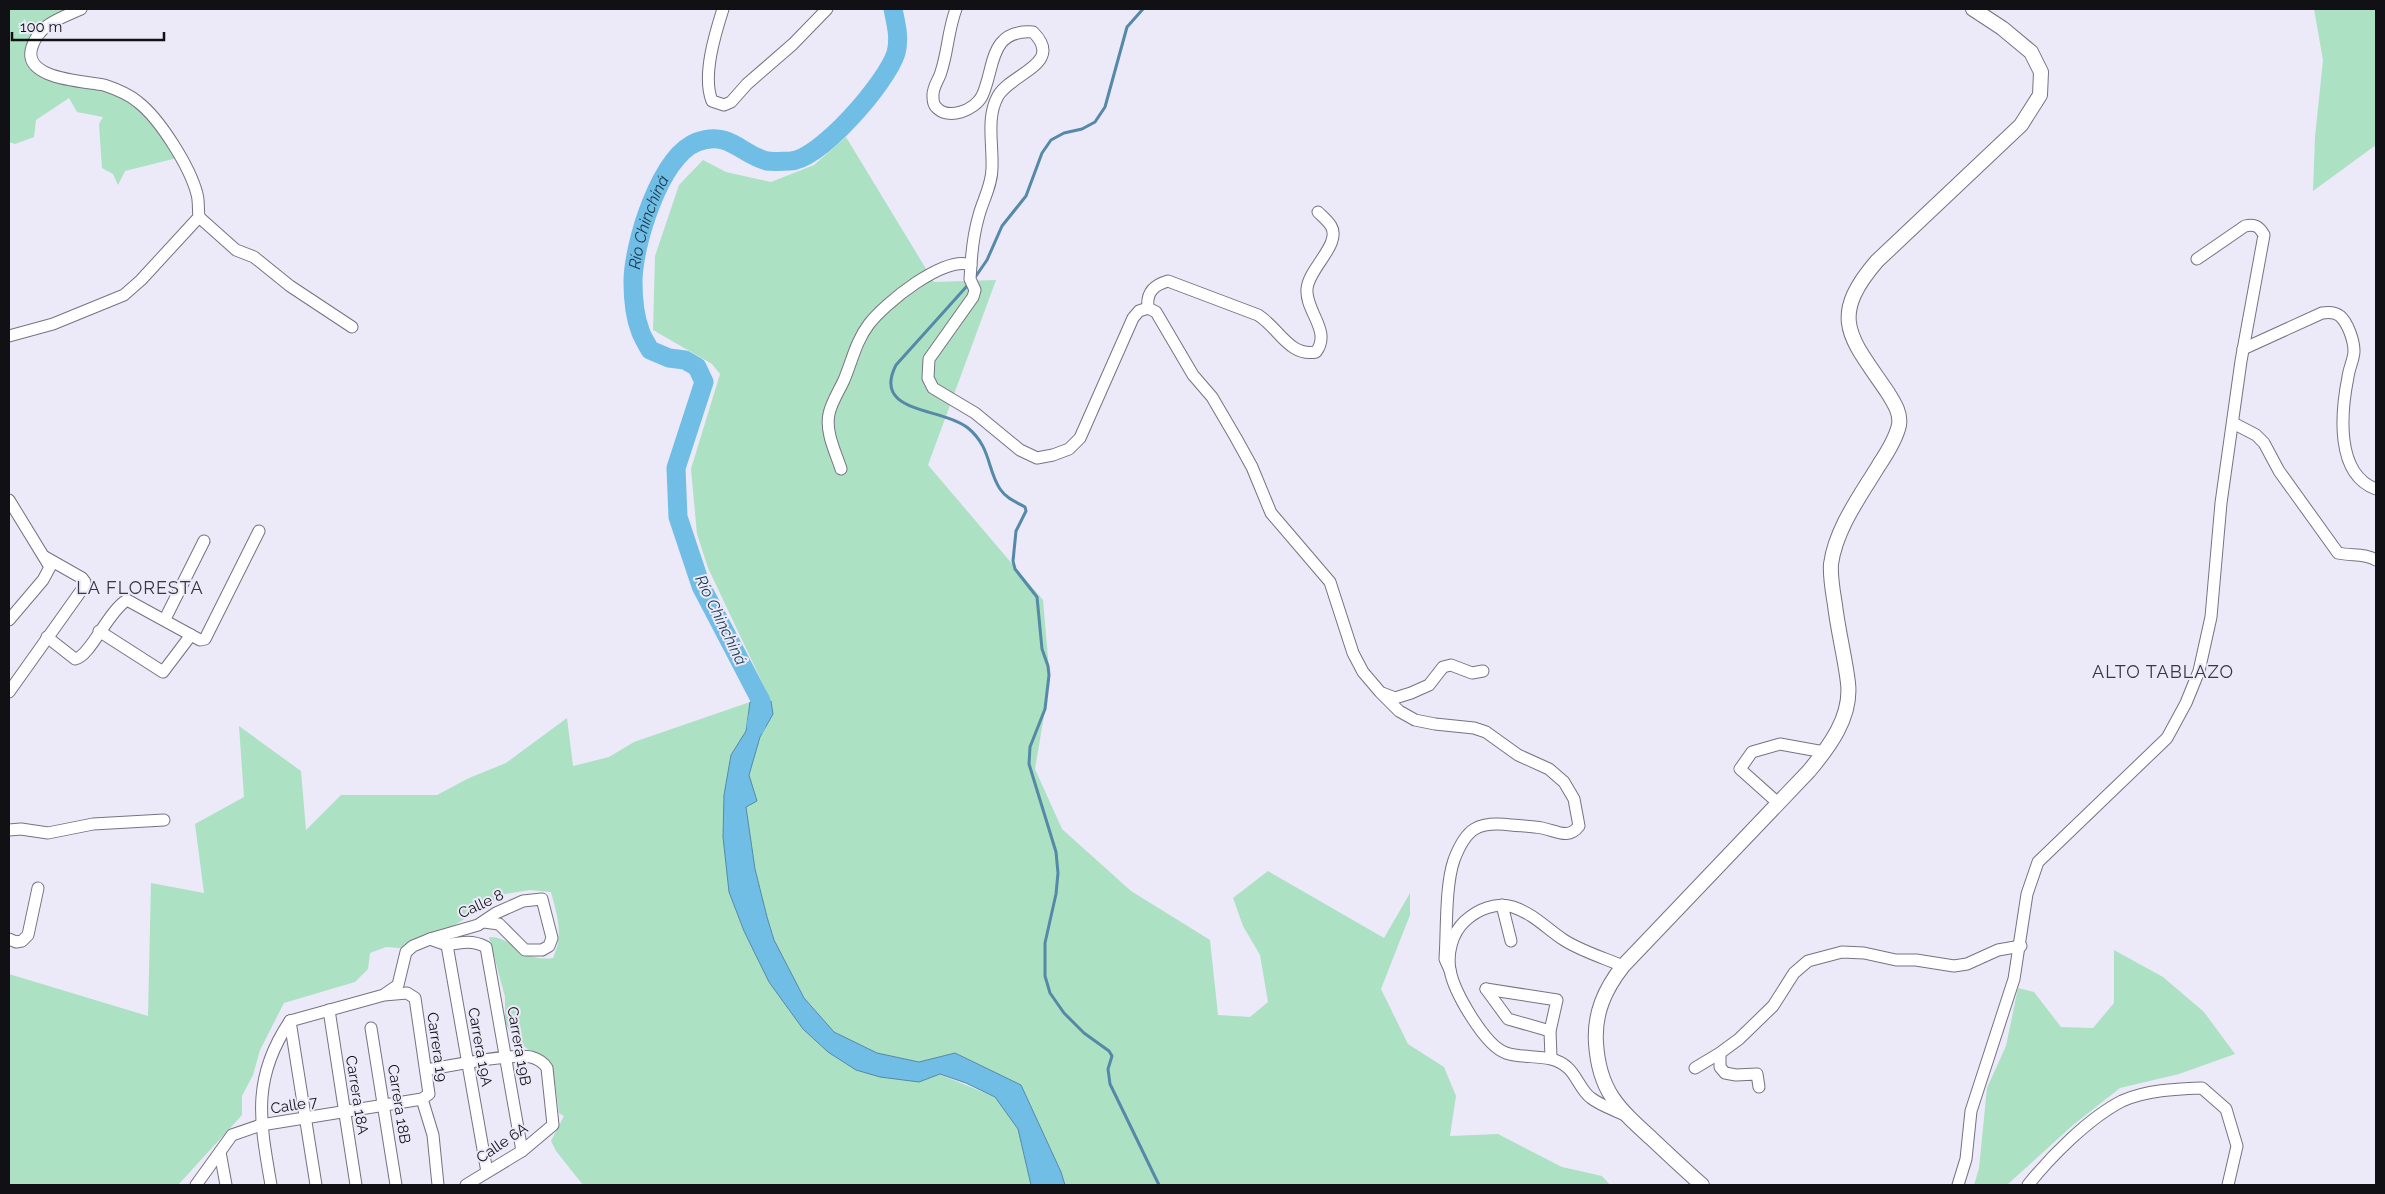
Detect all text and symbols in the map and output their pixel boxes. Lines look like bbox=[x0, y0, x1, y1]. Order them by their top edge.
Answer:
scale bar bbox=[12, 10, 165, 42]
text: 100 m bbox=[20, 18, 62, 36]
water label: Río Chinchiná bbox=[624, 171, 673, 270]
water label: Río Chinchiná bbox=[691, 572, 751, 668]
district label: LA FLORESTA bbox=[76, 577, 204, 598]
district label: ALTO TABLAZO bbox=[2092, 661, 2234, 682]
street label: Calle 8 bbox=[455, 886, 507, 922]
street label: Carrera 19B bbox=[503, 1005, 535, 1087]
street label: Carrera 19A bbox=[464, 1006, 496, 1088]
street label: Carrera 19 bbox=[423, 1011, 451, 1083]
street label: Carrera 18A bbox=[342, 1054, 372, 1136]
street label: Carrera 18B bbox=[384, 1063, 414, 1145]
street label: Calle 7 bbox=[269, 1092, 319, 1118]
street label: Calle 6A bbox=[473, 1119, 531, 1167]

